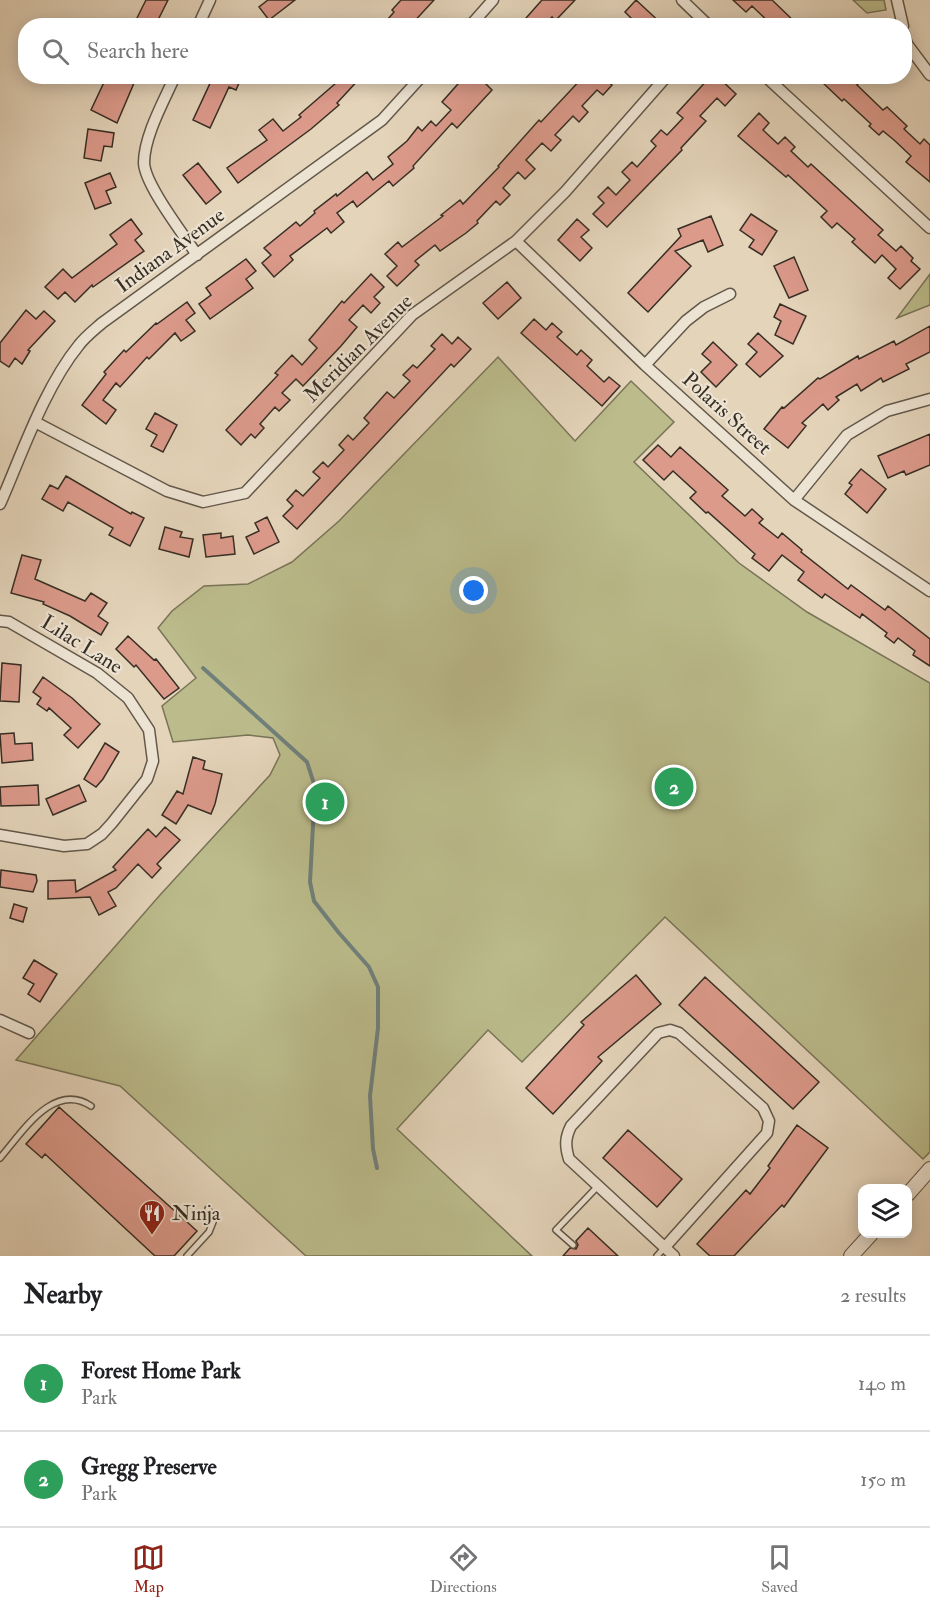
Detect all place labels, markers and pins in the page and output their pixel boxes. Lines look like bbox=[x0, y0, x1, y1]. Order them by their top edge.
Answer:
pin: 2 bbox=[654, 764, 694, 810]
pin: 1 bbox=[306, 780, 344, 824]
restaurant icon: Ninja bbox=[137, 1198, 167, 1236]
place label: Ninja bbox=[172, 1200, 221, 1227]

